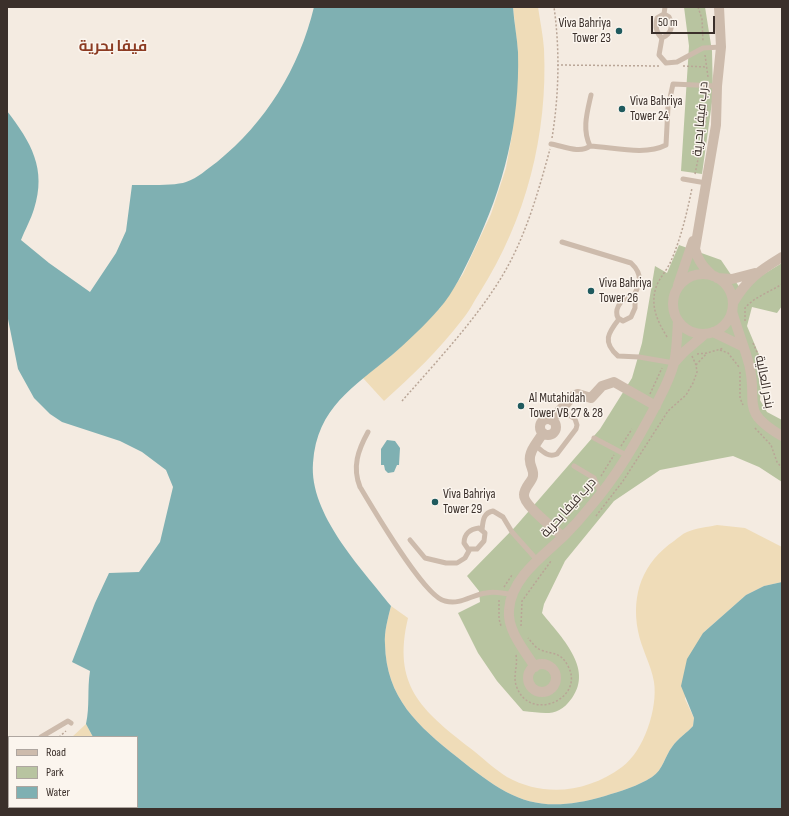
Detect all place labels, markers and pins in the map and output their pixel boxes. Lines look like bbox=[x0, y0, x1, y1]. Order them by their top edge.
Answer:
place label: Viva Bahriya Tower 23 bbox=[558, 16, 611, 47]
marker: Viva Bahriya Tower 23 bbox=[614, 26, 624, 36]
place label: Viva Bahriya Tower 24 bbox=[630, 94, 683, 125]
marker: Viva Bahriya Tower 24 bbox=[617, 104, 627, 114]
place label: Viva Bahriya Tower 26 bbox=[599, 276, 652, 307]
marker: Viva Bahriya Tower 26 bbox=[586, 286, 596, 296]
place label: Al Mutahidah Tower VB 27 & 28 bbox=[529, 391, 603, 422]
marker: Al Mutahidah Tower VB 27 & 28 bbox=[516, 401, 526, 411]
place label: Viva Bahriya Tower 29 bbox=[443, 487, 496, 518]
marker: Viva Bahriya Tower 29 bbox=[430, 497, 440, 507]

